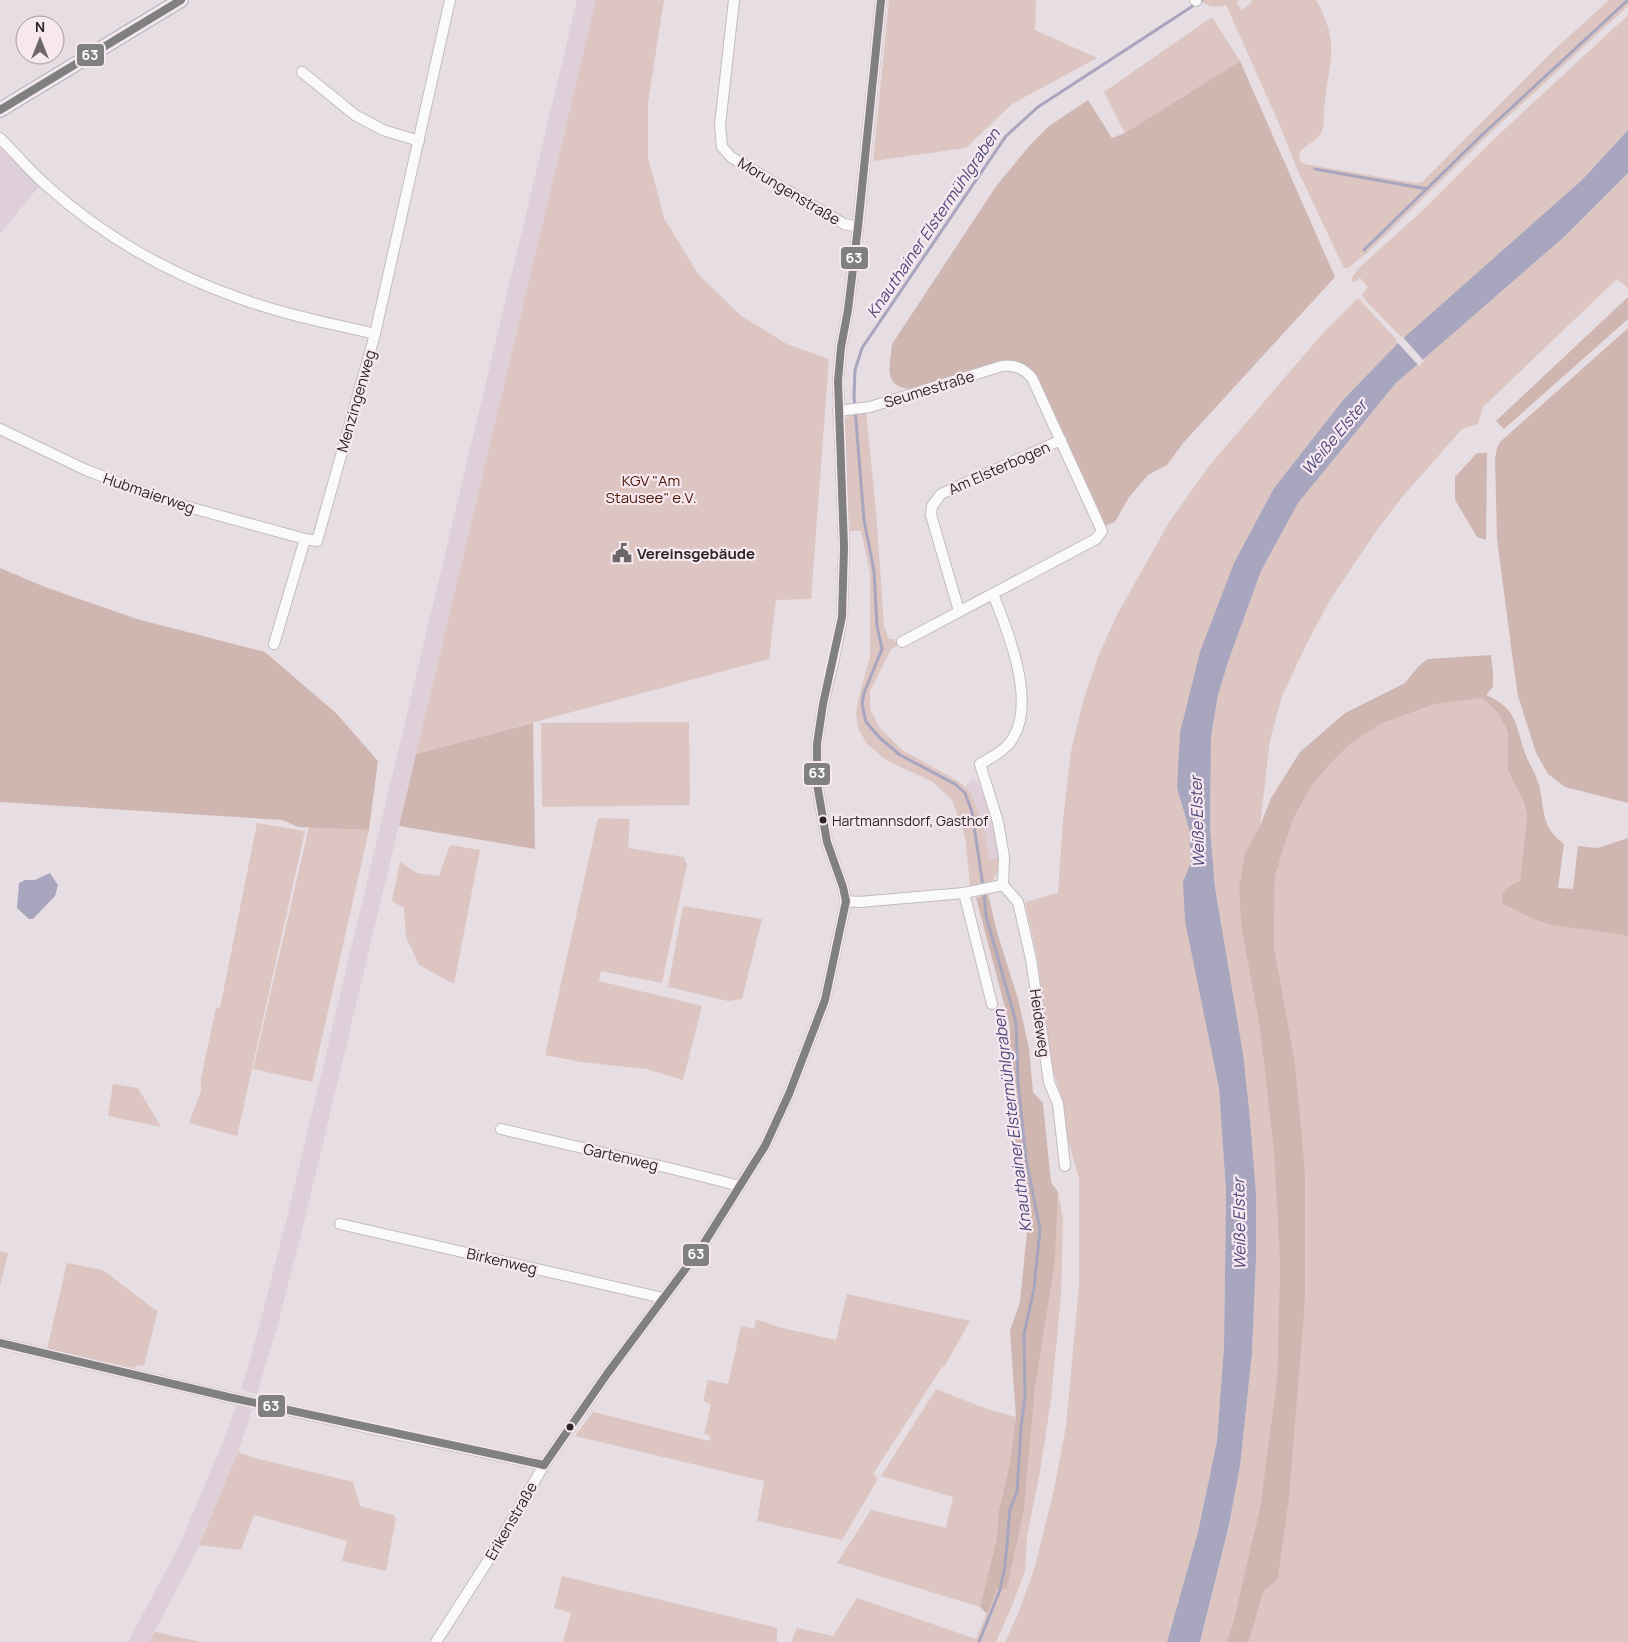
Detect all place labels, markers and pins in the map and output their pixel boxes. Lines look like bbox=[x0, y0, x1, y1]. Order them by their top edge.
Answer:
public building icon: Vereinsgebäude bbox=[611, 542, 633, 564]
place label: Vereinsgebäude bbox=[637, 543, 755, 564]
place label: Hartmannsdorf, Gasthof bbox=[832, 811, 988, 830]
marker: Hartmannsdorf, Gasthof bbox=[818, 815, 828, 825]
unlabelled marker bbox=[565, 1422, 575, 1432]

